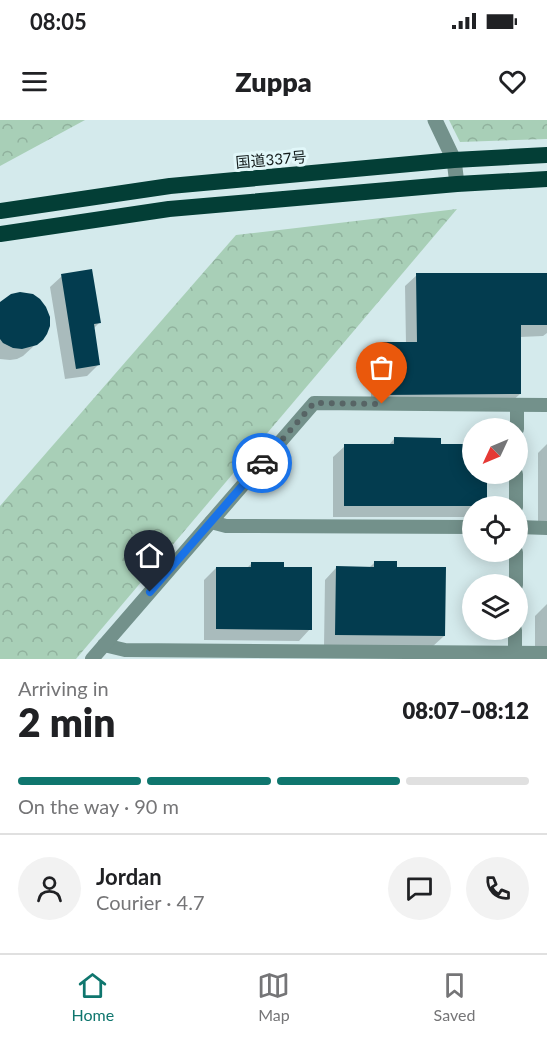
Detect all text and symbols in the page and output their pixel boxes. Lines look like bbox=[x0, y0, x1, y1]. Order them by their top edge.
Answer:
text: 08:05 bbox=[30, 8, 87, 35]
icon: menu bbox=[18, 65, 51, 98]
text: Zuppa bbox=[235, 65, 312, 98]
icon: heart bbox=[496, 65, 529, 98]
street label: 国道337号 bbox=[235, 147, 307, 171]
pin bbox=[356, 342, 407, 404]
icon: bag bbox=[365, 351, 398, 384]
north arrow bbox=[462, 418, 528, 484]
map controls bbox=[462, 418, 528, 640]
courier bbox=[232, 433, 292, 493]
icon: car bbox=[246, 447, 279, 480]
button: locate bbox=[462, 496, 528, 562]
pin bbox=[124, 530, 175, 592]
icon: home bbox=[133, 539, 166, 572]
button: layers bbox=[462, 574, 528, 640]
text: Arriving in bbox=[18, 676, 109, 700]
text: 08:07–08:12 bbox=[403, 697, 529, 724]
text: 2 min bbox=[18, 699, 115, 745]
text: On the way · 90 m bbox=[18, 794, 179, 818]
button: person bbox=[18, 857, 81, 920]
button: chat bbox=[388, 857, 451, 920]
button: phone bbox=[466, 857, 529, 920]
text: Jordan bbox=[96, 863, 162, 890]
text: Courier · 4.7 bbox=[96, 890, 205, 914]
tab: Home bbox=[72, 969, 114, 1024]
tab: Map bbox=[257, 969, 290, 1024]
tab: Saved bbox=[434, 969, 475, 1024]

